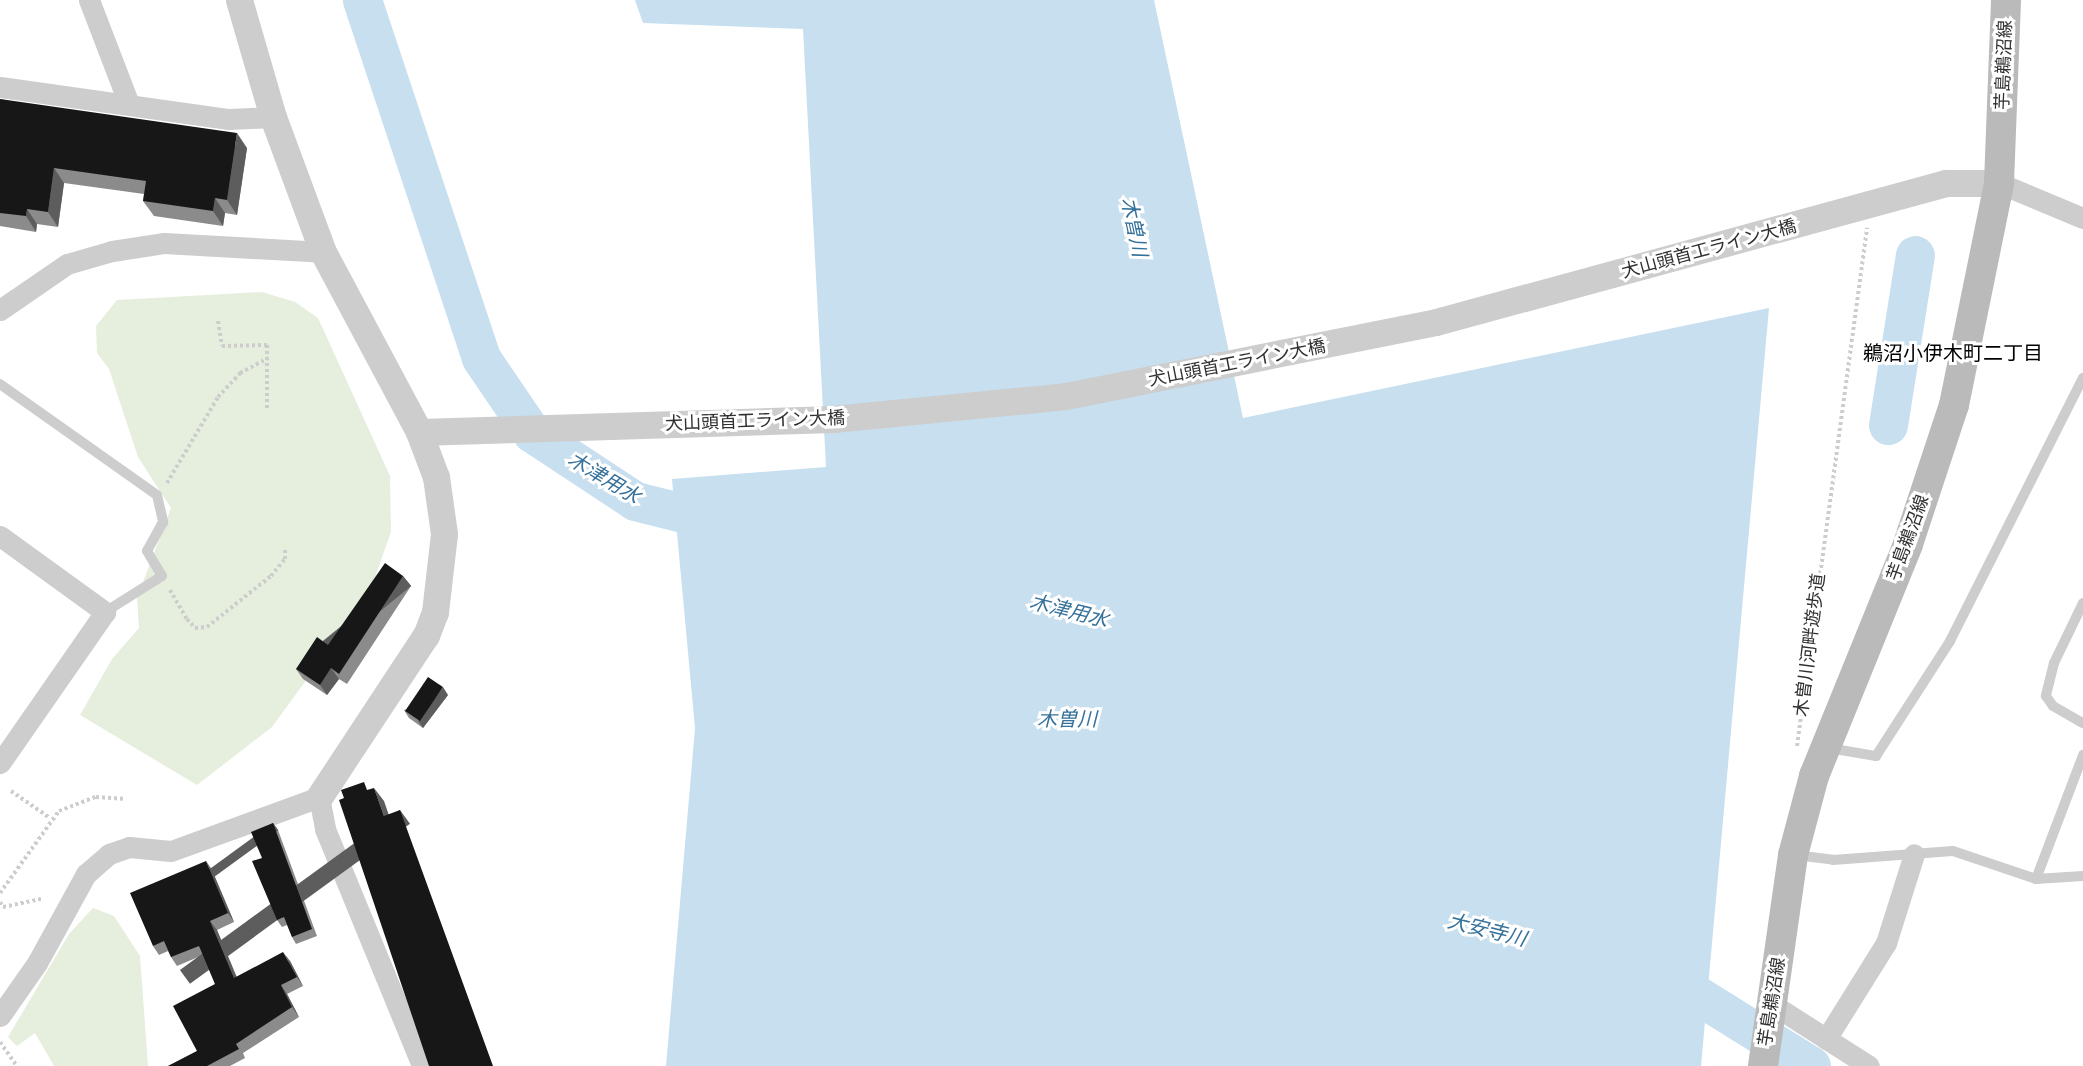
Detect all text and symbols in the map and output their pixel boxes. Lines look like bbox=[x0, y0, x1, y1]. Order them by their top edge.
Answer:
street label: 芋島鵜沼線 bbox=[1992, 20, 2016, 110]
water label: 木曽川 bbox=[1116, 195, 1152, 259]
street label: 犬山頭首工ライン大橋 bbox=[1619, 215, 1799, 283]
street label: 犬山頭首工ライン大橋 bbox=[1147, 335, 1327, 391]
district label: 鵜沼小伊木町二丁目 bbox=[1863, 341, 2043, 365]
street label: 犬山頭首工ライン大橋 bbox=[665, 407, 845, 435]
water label: 木津用水 bbox=[564, 447, 644, 509]
street label: 芋島鵜沼線 bbox=[1882, 492, 1934, 584]
street label: 木曽川河畔遊歩道 bbox=[1791, 572, 1829, 718]
water label: 木津用水 bbox=[1027, 590, 1111, 632]
water label: 木曽川 bbox=[1037, 707, 1097, 731]
water label: 大安寺川 bbox=[1445, 909, 1529, 951]
street label: 芋島鵜沼線 bbox=[1754, 956, 1790, 1048]

